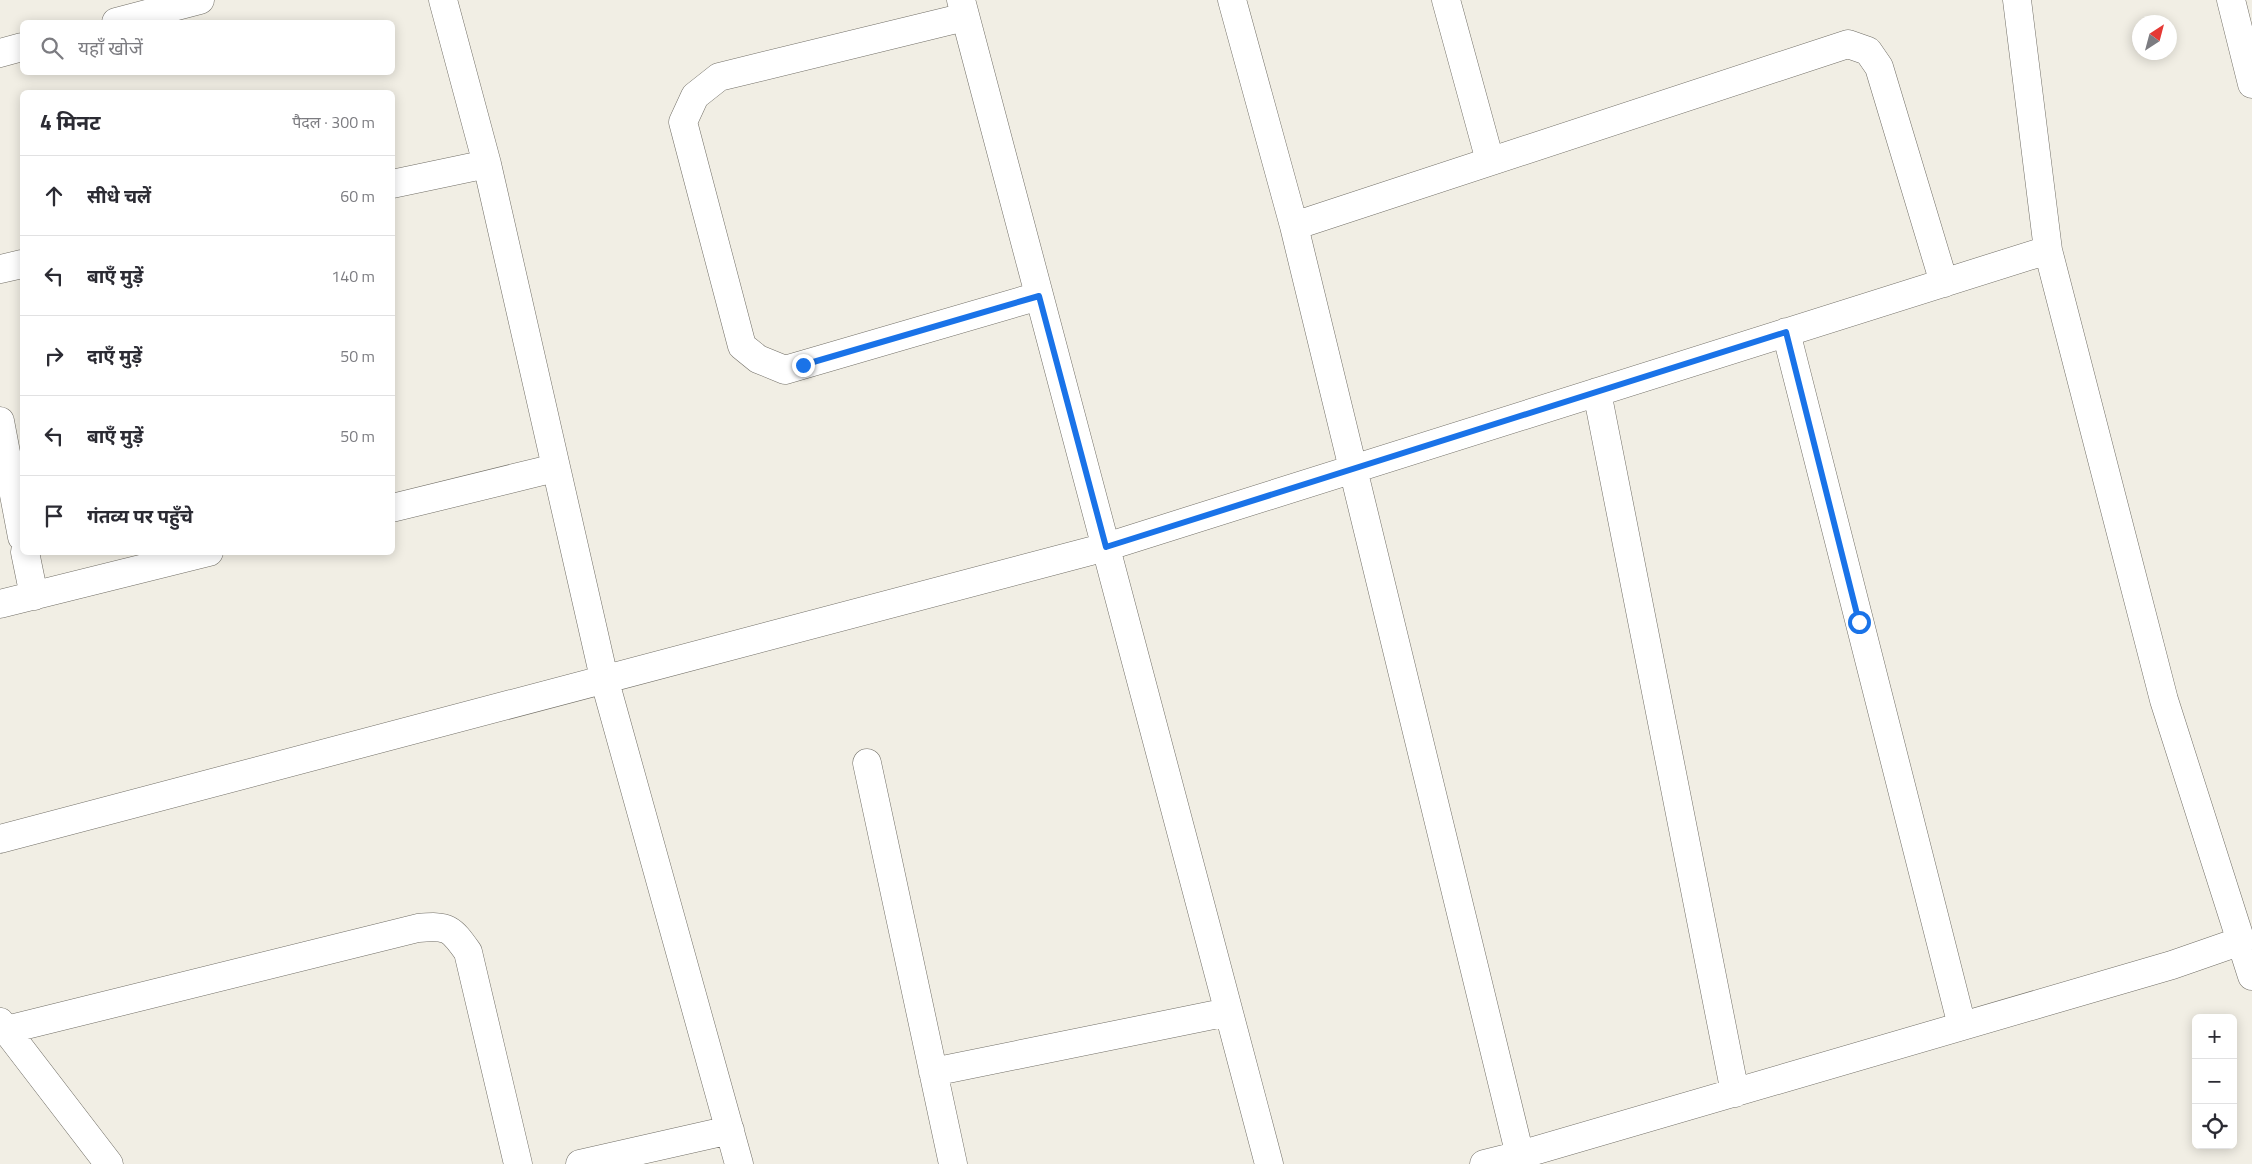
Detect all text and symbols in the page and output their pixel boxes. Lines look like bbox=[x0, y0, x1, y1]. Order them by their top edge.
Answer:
north arrow bbox=[2132, 15, 2177, 60]
search box bbox=[20, 20, 395, 75]
text: यहाँ खोजें bbox=[78, 33, 143, 62]
icon: search bbox=[38, 34, 66, 62]
text: 4 मिनट bbox=[40, 106, 100, 138]
text: पैदल · 300 m bbox=[292, 110, 375, 134]
text: सीधे चलें bbox=[87, 181, 151, 210]
icon: ahead bbox=[40, 182, 68, 210]
text: 60 m bbox=[340, 184, 375, 208]
text: बाएँ मुड़ें bbox=[87, 261, 143, 290]
icon: left bbox=[40, 262, 68, 290]
text: 140 m bbox=[331, 264, 375, 288]
text: दाएँ मुड़ें bbox=[87, 341, 142, 370]
icon: right bbox=[40, 342, 68, 370]
text: 50 m bbox=[340, 344, 375, 368]
route end bbox=[792, 354, 815, 377]
text: बाएँ मुड़ें bbox=[87, 421, 143, 450]
icon: left bbox=[40, 422, 68, 450]
text: 50 m bbox=[340, 424, 375, 448]
text: गंतव्य पर पहुँचे bbox=[87, 501, 193, 530]
icon: arrive bbox=[40, 502, 68, 530]
route start bbox=[1848, 611, 1871, 634]
map controls bbox=[2192, 1014, 2237, 1149]
button: + bbox=[2192, 1014, 2237, 1059]
button: − bbox=[2192, 1059, 2237, 1104]
button: locate bbox=[2192, 1104, 2237, 1149]

